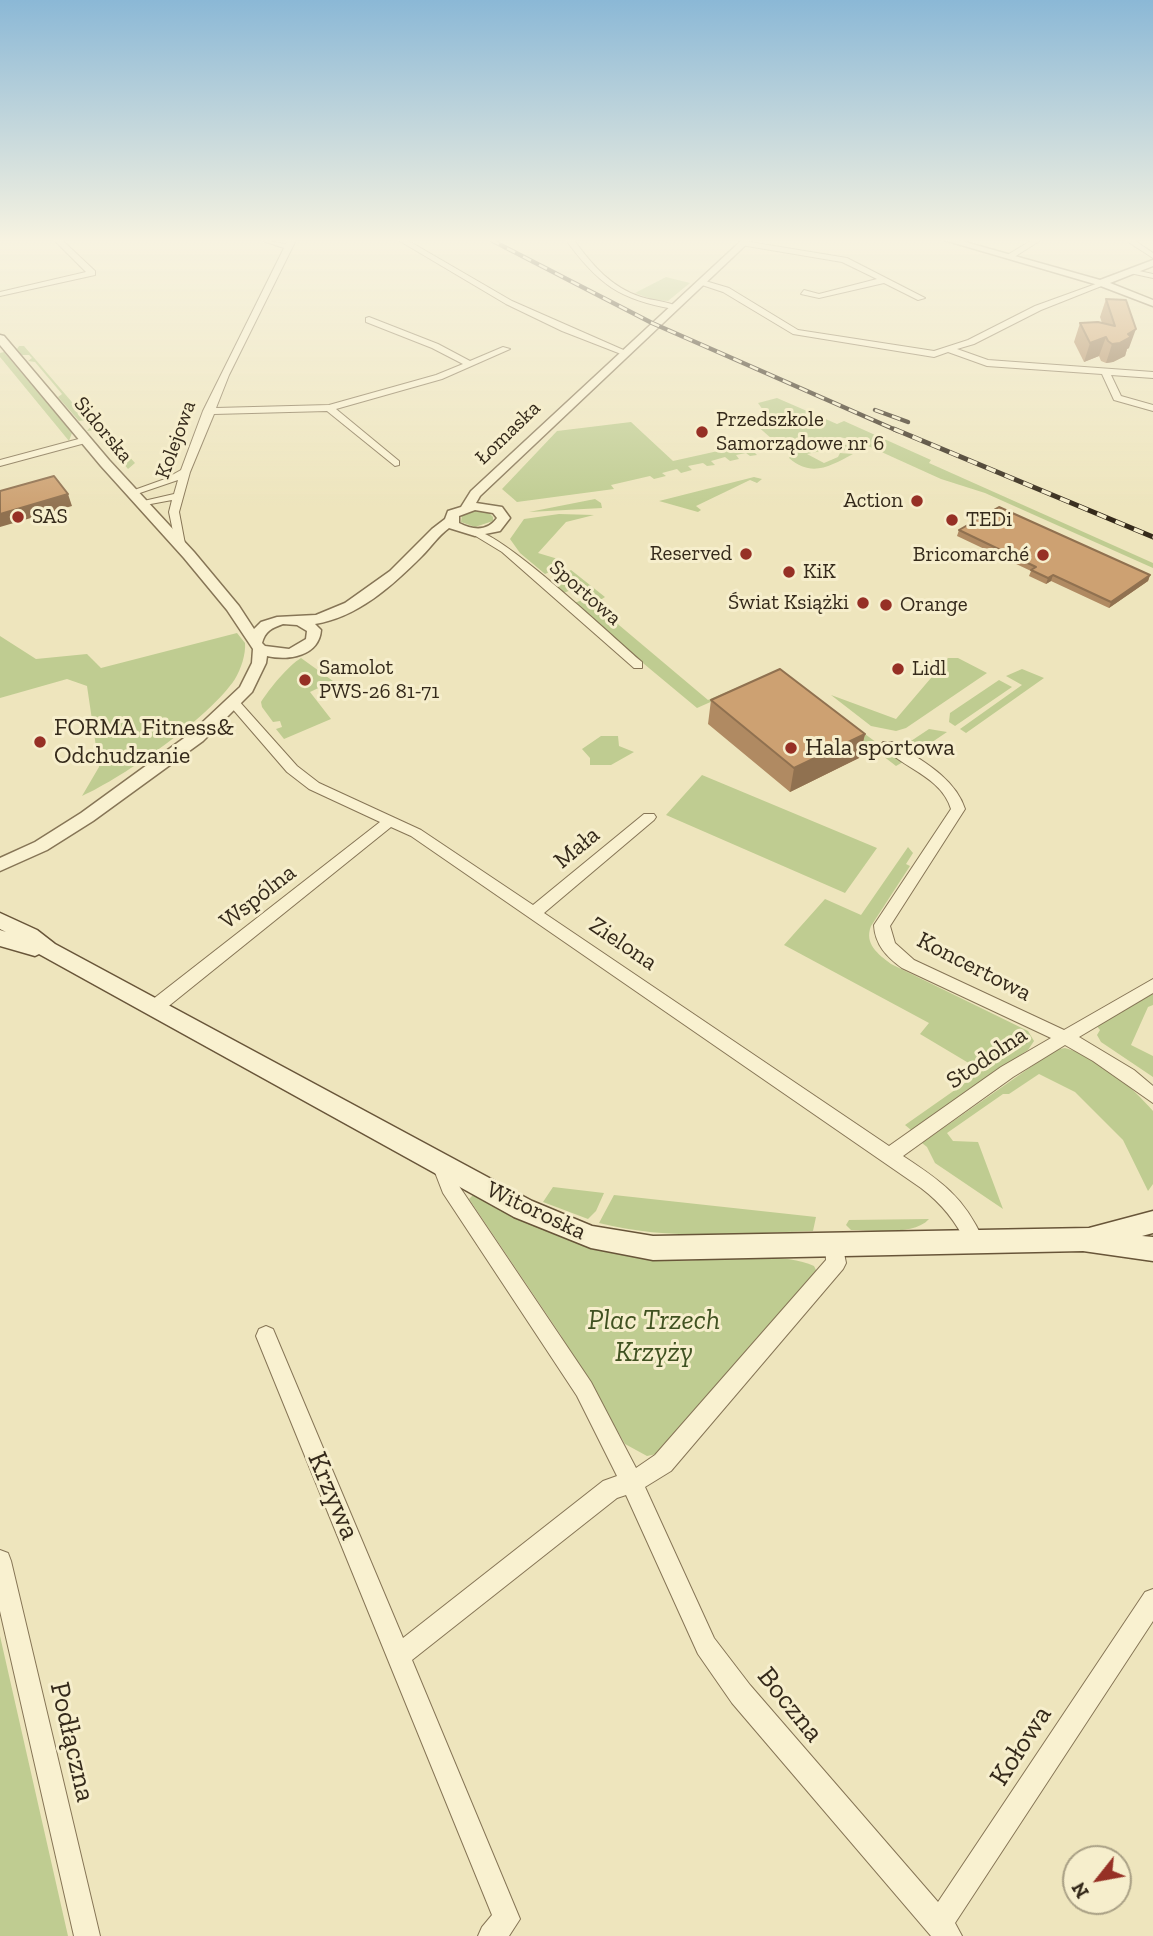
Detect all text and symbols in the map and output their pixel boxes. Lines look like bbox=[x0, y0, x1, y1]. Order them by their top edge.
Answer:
street label: Sidorska bbox=[68, 392, 138, 468]
street label: Łomaska bbox=[470, 396, 546, 470]
street label: Kolejowa bbox=[150, 397, 202, 483]
place label: Przedszkole Samorządowe nr 6 bbox=[716, 407, 884, 457]
marker: Przedszkole Samorządowe nr 6 bbox=[694, 424, 710, 440]
place label: Action bbox=[844, 488, 903, 514]
marker: Action bbox=[909, 493, 925, 509]
place label: SAS bbox=[32, 504, 68, 530]
place label: TEDi bbox=[966, 507, 1012, 533]
marker: SAS bbox=[10, 509, 26, 525]
marker: TEDi bbox=[944, 512, 960, 528]
place label: Reserved bbox=[650, 541, 732, 567]
place label: Bricomarché bbox=[913, 542, 1029, 568]
marker: Reserved bbox=[738, 546, 754, 562]
marker: Bricomarché bbox=[1035, 547, 1051, 563]
street label: Sportowa bbox=[544, 555, 626, 631]
place label: KiK bbox=[803, 559, 836, 585]
marker: KiK bbox=[781, 564, 797, 580]
place label: Świat Książki bbox=[728, 590, 849, 616]
place label: Orange bbox=[900, 592, 968, 618]
marker: Świat Książki bbox=[855, 595, 871, 611]
marker: Orange bbox=[878, 597, 894, 613]
place label: Samolot PWS-26 81-71 bbox=[319, 655, 439, 705]
place label: Lidl bbox=[912, 656, 946, 682]
marker: Lidl bbox=[890, 661, 906, 677]
marker: Samolot PWS-26 81-71 bbox=[297, 672, 313, 688]
place label: FORMA Fitness& Odchudzanie bbox=[54, 714, 234, 770]
marker: FORMA Fitness& Odchudzanie bbox=[32, 734, 48, 750]
place label: Hala sportowa bbox=[805, 734, 955, 762]
marker: Hala sportowa bbox=[783, 740, 799, 756]
street label: Mała bbox=[548, 821, 606, 875]
street label: Wspólna bbox=[214, 858, 302, 936]
street label: Zielona bbox=[583, 911, 663, 977]
street label: Koncertowa bbox=[912, 926, 1036, 1008]
street label: Stodolna bbox=[941, 1021, 1033, 1095]
street label: Witoroska bbox=[481, 1175, 591, 1247]
park label: Plac Trzech Krzyży bbox=[588, 1304, 720, 1370]
street label: Krzywa bbox=[300, 1447, 366, 1545]
street label: Boczna bbox=[750, 1661, 830, 1749]
street label: Podłączna bbox=[42, 1679, 102, 1805]
street label: Kołowa bbox=[983, 1700, 1059, 1792]
north arrow bbox=[1062, 1845, 1132, 1915]
text: N bbox=[1067, 1878, 1094, 1902]

